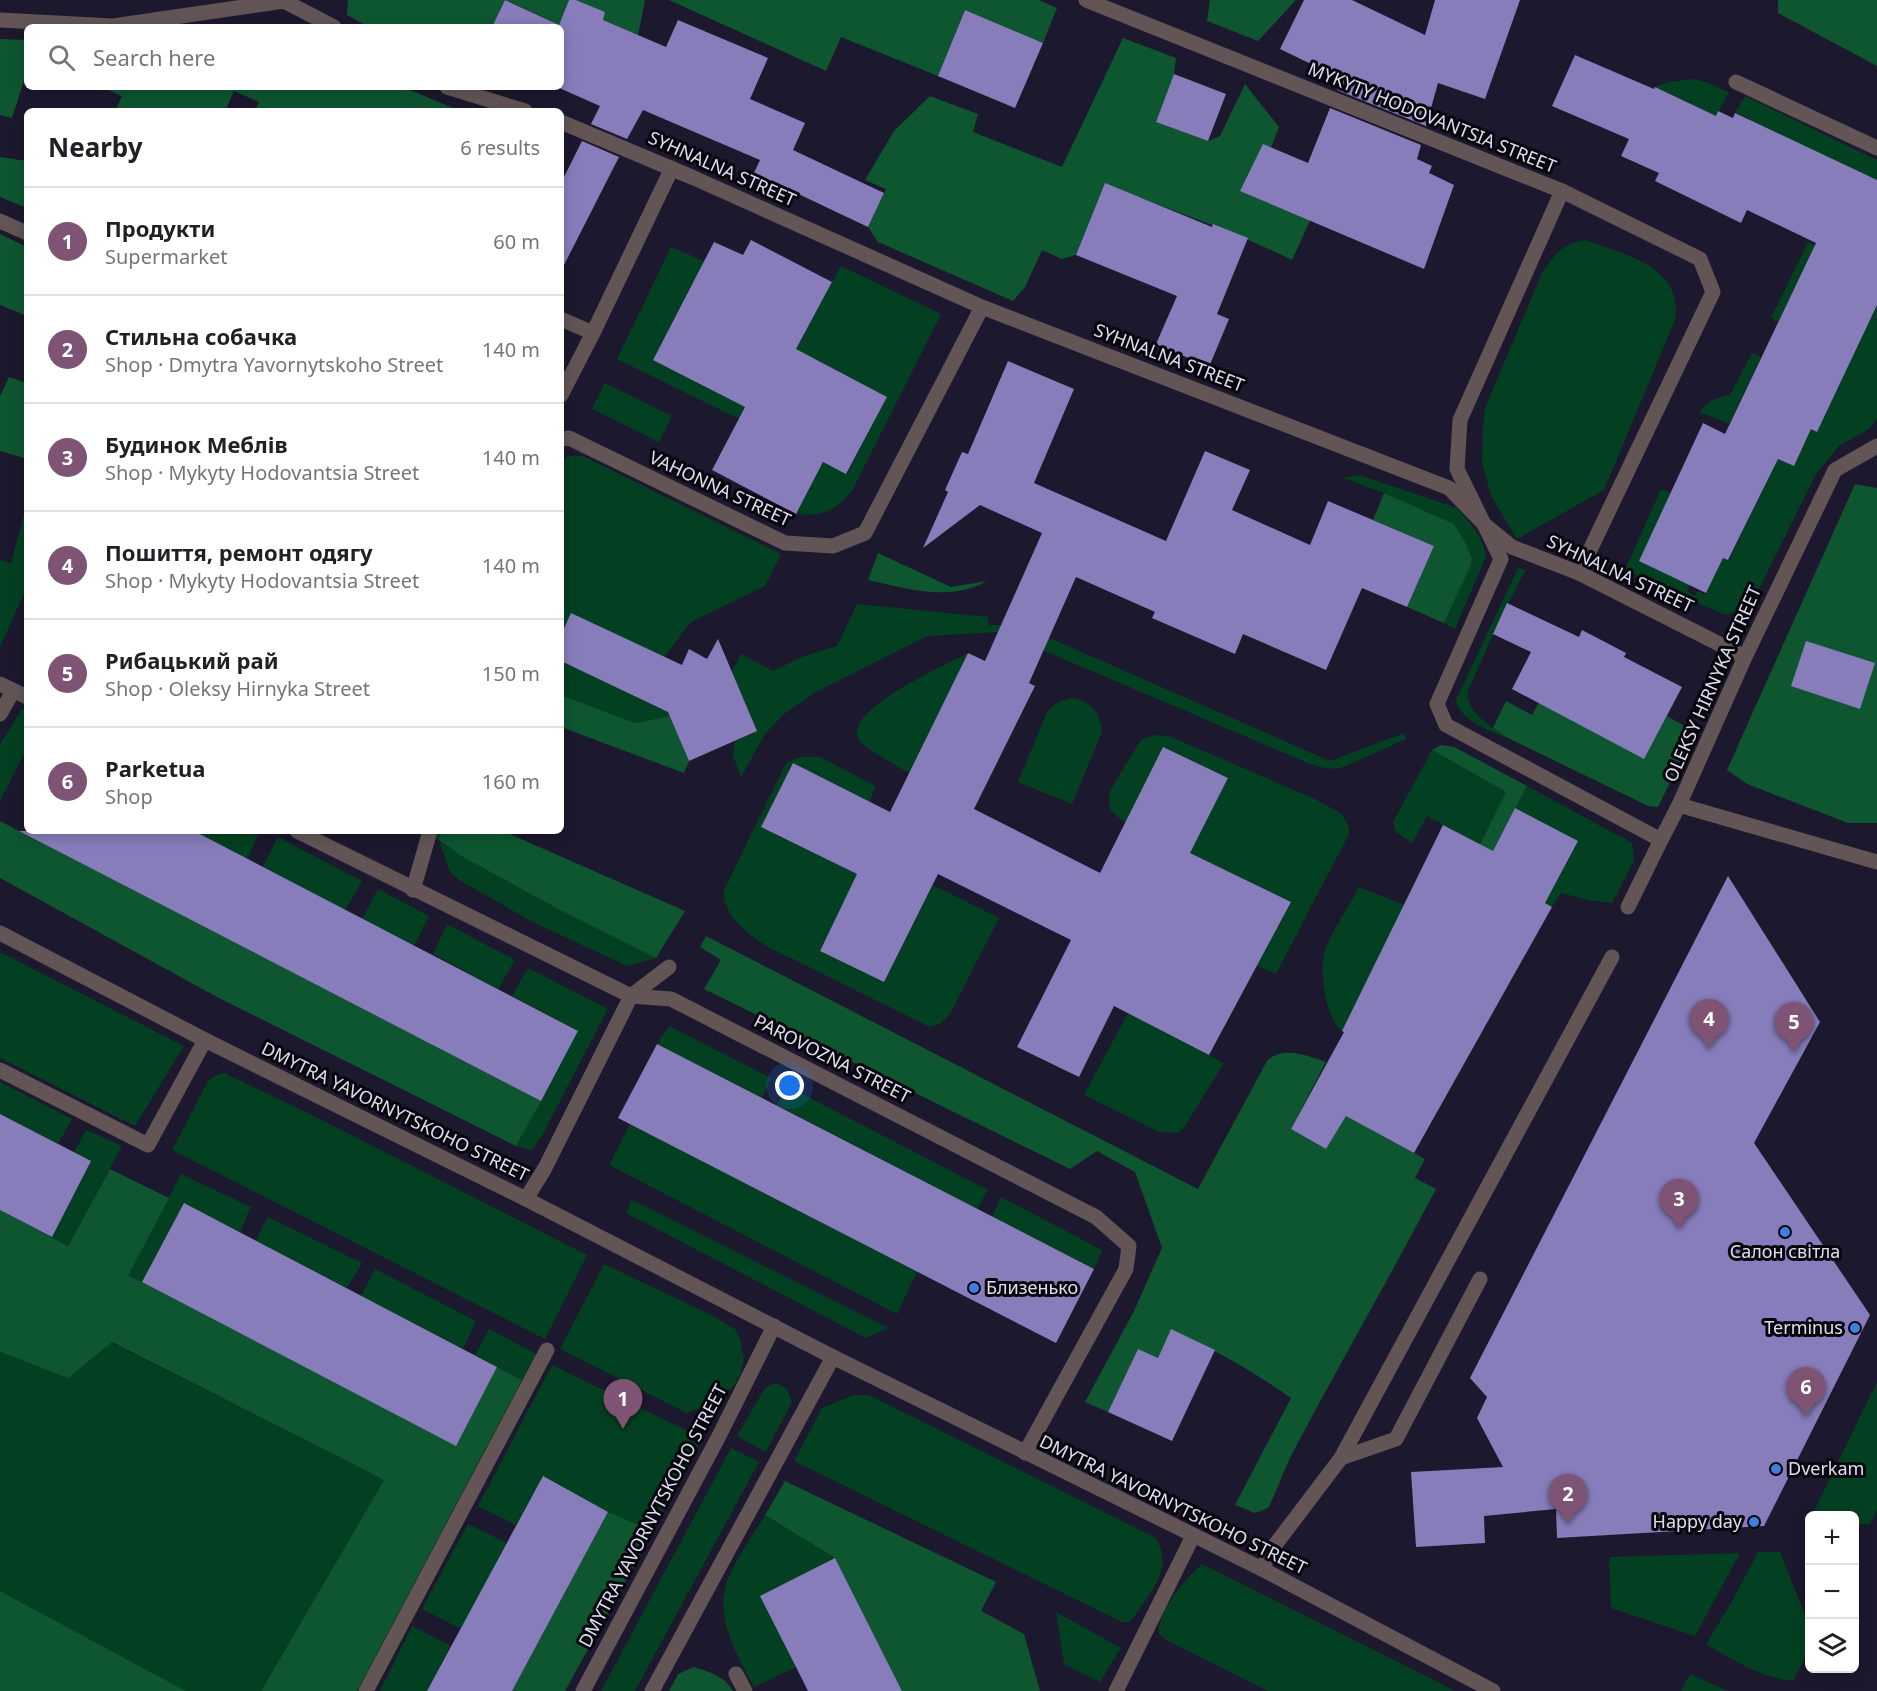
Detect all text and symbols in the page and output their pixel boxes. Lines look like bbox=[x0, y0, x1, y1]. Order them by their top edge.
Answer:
search box bbox=[24, 24, 564, 90]
icon: search bbox=[45, 41, 78, 74]
text: Search here bbox=[93, 42, 215, 72]
street label: MYKYTY HODOVANTSIA STREET bbox=[1305, 56, 1560, 178]
street label: SYHNALNA STREET bbox=[645, 125, 800, 211]
text: Nearby bbox=[48, 129, 143, 165]
text: 6 results bbox=[460, 134, 540, 161]
text: Продукти bbox=[105, 213, 215, 243]
text: 1 bbox=[62, 228, 73, 255]
text: 60 m bbox=[493, 228, 540, 255]
text: Supermarket bbox=[105, 243, 228, 270]
street label: SYHNALNA STREET bbox=[1091, 317, 1248, 397]
text: Стильна собачка bbox=[105, 321, 297, 351]
text: 2 bbox=[62, 336, 73, 363]
text: 140 m bbox=[482, 336, 540, 363]
text: Shop · Dmytra Yavornytskoho Street bbox=[105, 351, 443, 378]
text: Будинок Меблів bbox=[105, 429, 288, 459]
text: 3 bbox=[62, 444, 73, 471]
text: 140 m bbox=[482, 444, 540, 471]
street label: VAHONNA STREET bbox=[646, 445, 795, 531]
text: Shop · Mykyty Hodovantsia Street bbox=[105, 459, 419, 486]
street label: SYHNALNA STREET bbox=[1543, 529, 1698, 618]
text: Пошиття, ремонт одягу bbox=[105, 537, 373, 567]
text: 4 bbox=[62, 552, 73, 579]
text: 140 m bbox=[482, 552, 540, 579]
text: Shop · Mykyty Hodovantsia Street bbox=[105, 567, 419, 594]
street label: OLEKSY HIRNYKA STREET bbox=[1658, 582, 1766, 785]
text: Рибацький рай bbox=[105, 645, 279, 675]
text: 5 bbox=[62, 660, 73, 687]
text: 150 m bbox=[482, 660, 540, 687]
text: Shop · Oleksy Hirnyka Street bbox=[105, 675, 370, 702]
text: Parketua bbox=[105, 753, 205, 783]
text: 6 bbox=[62, 768, 73, 795]
text: 160 m bbox=[482, 768, 540, 795]
text: Shop bbox=[105, 783, 153, 810]
pin: 4 bbox=[1690, 1000, 1728, 1049]
pin: 5 bbox=[1774, 1002, 1814, 1052]
street label: PAROVOZNA STREET bbox=[750, 1008, 915, 1108]
street label: DMYTRA YAVORNYTSKOHO STREET bbox=[258, 1036, 533, 1186]
your location bbox=[775, 1071, 804, 1100]
pin: 3 bbox=[1660, 1180, 1698, 1229]
marker: Салон світла bbox=[1778, 1225, 1792, 1239]
place label: Салон світла bbox=[1730, 1239, 1840, 1263]
place label: Близенько bbox=[986, 1275, 1078, 1299]
marker: Близенько bbox=[967, 1281, 981, 1295]
place label: Terminus bbox=[1764, 1315, 1843, 1339]
marker: Terminus bbox=[1848, 1321, 1862, 1335]
pin: 6 bbox=[1786, 1368, 1826, 1417]
street label: DMYTRA YAVORNYTSKOHO STREET bbox=[572, 1380, 732, 1651]
pin: 1 bbox=[604, 1380, 642, 1429]
street label: DMYTRA YAVORNYTSKOHO STREET bbox=[1036, 1429, 1311, 1579]
place label: Dverkam bbox=[1788, 1456, 1864, 1480]
marker: Dverkam bbox=[1769, 1462, 1783, 1476]
pin: 2 bbox=[1548, 1474, 1588, 1524]
place label: Happy day bbox=[1653, 1509, 1743, 1533]
map controls bbox=[1805, 1511, 1859, 1673]
button: + bbox=[1805, 1511, 1859, 1565]
marker: Happy day bbox=[1747, 1515, 1761, 1529]
button: − bbox=[1805, 1565, 1859, 1619]
button: layers bbox=[1805, 1619, 1859, 1673]

